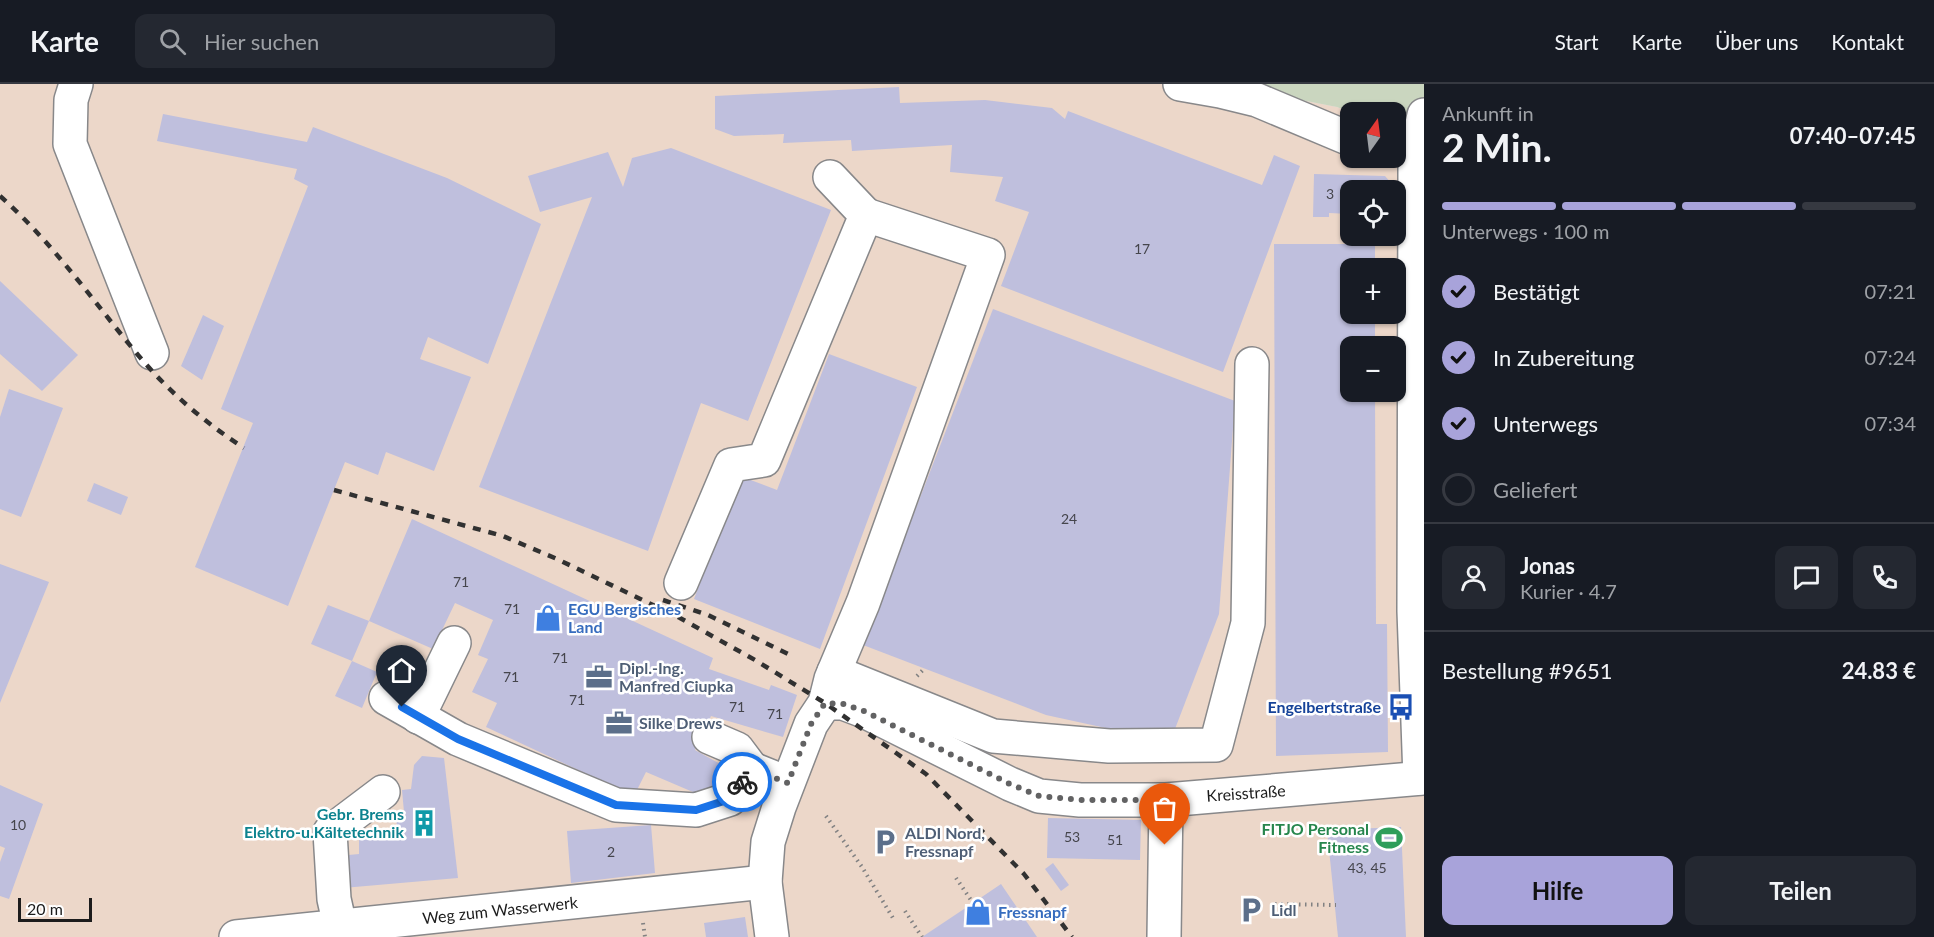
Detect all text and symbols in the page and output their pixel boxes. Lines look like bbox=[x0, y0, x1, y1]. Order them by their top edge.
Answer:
search box bbox=[135, 14, 555, 68]
text: Karte bbox=[30, 24, 99, 58]
icon: search bbox=[156, 25, 189, 58]
text: Hier suchen bbox=[204, 28, 319, 55]
text: Start bbox=[1554, 29, 1599, 54]
text: Karte bbox=[1632, 29, 1682, 54]
text: Über uns bbox=[1715, 29, 1798, 54]
text: Kontakt bbox=[1831, 29, 1904, 54]
text: Ankunft in bbox=[1442, 101, 1534, 125]
north arrow bbox=[1340, 102, 1406, 168]
map controls bbox=[1340, 102, 1406, 402]
text: 07:40–07:45 bbox=[1790, 122, 1916, 149]
text: 2 Min. bbox=[1442, 124, 1552, 170]
button: locate bbox=[1340, 180, 1406, 246]
house number: 3 bbox=[1326, 185, 1334, 202]
text: Unterwegs · 100 m bbox=[1442, 219, 1609, 243]
house number: 17 bbox=[1134, 240, 1150, 257]
button: + bbox=[1340, 258, 1406, 324]
icon: check bbox=[1442, 275, 1475, 308]
text: Bestätigt bbox=[1493, 278, 1580, 305]
text: 07:21 bbox=[1865, 279, 1916, 303]
button: − bbox=[1340, 336, 1406, 402]
icon: check bbox=[1442, 341, 1475, 374]
text: In Zubereitung bbox=[1493, 344, 1634, 371]
text: 07:24 bbox=[1865, 345, 1916, 369]
icon: check bbox=[1442, 407, 1475, 440]
text: Unterwegs bbox=[1493, 410, 1598, 437]
text: 07:34 bbox=[1865, 411, 1916, 435]
text: Geliefert bbox=[1493, 476, 1577, 503]
house number: 24 bbox=[1061, 510, 1077, 527]
button: person bbox=[1442, 546, 1505, 609]
button: chat bbox=[1775, 546, 1838, 609]
button: phone bbox=[1853, 546, 1916, 609]
text: Jonas bbox=[1520, 552, 1575, 579]
house number: 71 bbox=[453, 573, 469, 590]
text: Kurier · 4.7 bbox=[1520, 579, 1617, 603]
place label: EGU Bergisches Land bbox=[568, 599, 681, 636]
house number: 71 bbox=[504, 600, 520, 617]
shop icon: EGU Bergisches Land bbox=[533, 603, 563, 633]
pin bbox=[376, 645, 427, 707]
house number: 71 bbox=[552, 649, 568, 666]
icon: home bbox=[385, 654, 418, 687]
text: Bestellung #9651 bbox=[1442, 657, 1612, 684]
text: 24.83 € bbox=[1842, 657, 1916, 684]
place label: Dipl.-Ing. Manfred Ciupka bbox=[619, 658, 733, 695]
office icon: Dipl.-Ing. Manfred Ciupka bbox=[584, 662, 614, 692]
house number: 71 bbox=[503, 668, 519, 685]
house number: 71 bbox=[569, 691, 585, 708]
bus stop icon: Engelbertstraße bbox=[1386, 692, 1416, 722]
place label: Engelbertstraße bbox=[1267, 697, 1381, 716]
house number: 71 bbox=[729, 698, 745, 715]
house number: 71 bbox=[767, 705, 783, 722]
office icon: Silke Drews bbox=[604, 708, 634, 738]
place label: Silke Drews bbox=[639, 713, 722, 732]
courier bbox=[712, 752, 772, 812]
icon: bike bbox=[726, 766, 759, 799]
street label: Kreisstraße bbox=[1206, 780, 1286, 805]
pin bbox=[1139, 783, 1190, 845]
icon: bag bbox=[1148, 792, 1181, 825]
place label: Gebr. Brems Elektro-u.Kältetechnik bbox=[244, 804, 404, 841]
building icon: Gebr. Brems Elektro-u.Kältetechnik bbox=[409, 808, 439, 838]
house number: 10 bbox=[10, 816, 26, 833]
place label: FITJO Personal Fitness bbox=[1262, 819, 1369, 856]
place label: ALDI Nord, Fressnapf bbox=[904, 823, 985, 860]
sports icon: FITJO Personal Fitness bbox=[1374, 823, 1404, 853]
parking icon: ALDI Nord, Fressnapf bbox=[870, 827, 900, 857]
house number: 53 bbox=[1064, 828, 1080, 845]
house number: 51 bbox=[1107, 831, 1123, 848]
house number: 2 bbox=[607, 843, 615, 860]
button: Hilfe bbox=[1442, 856, 1673, 925]
button: Teilen bbox=[1685, 856, 1916, 925]
house number: 43, 45 bbox=[1347, 859, 1387, 876]
street label: Weg zum Wasserwerk bbox=[421, 892, 580, 927]
scale bar bbox=[18, 895, 92, 922]
parking icon: Lidl bbox=[1236, 895, 1266, 925]
shop icon: Fressnapf bbox=[963, 897, 993, 927]
text: 20 m bbox=[27, 899, 63, 918]
place label: Lidl bbox=[1271, 900, 1296, 919]
place label: Fressnapf bbox=[998, 902, 1067, 921]

